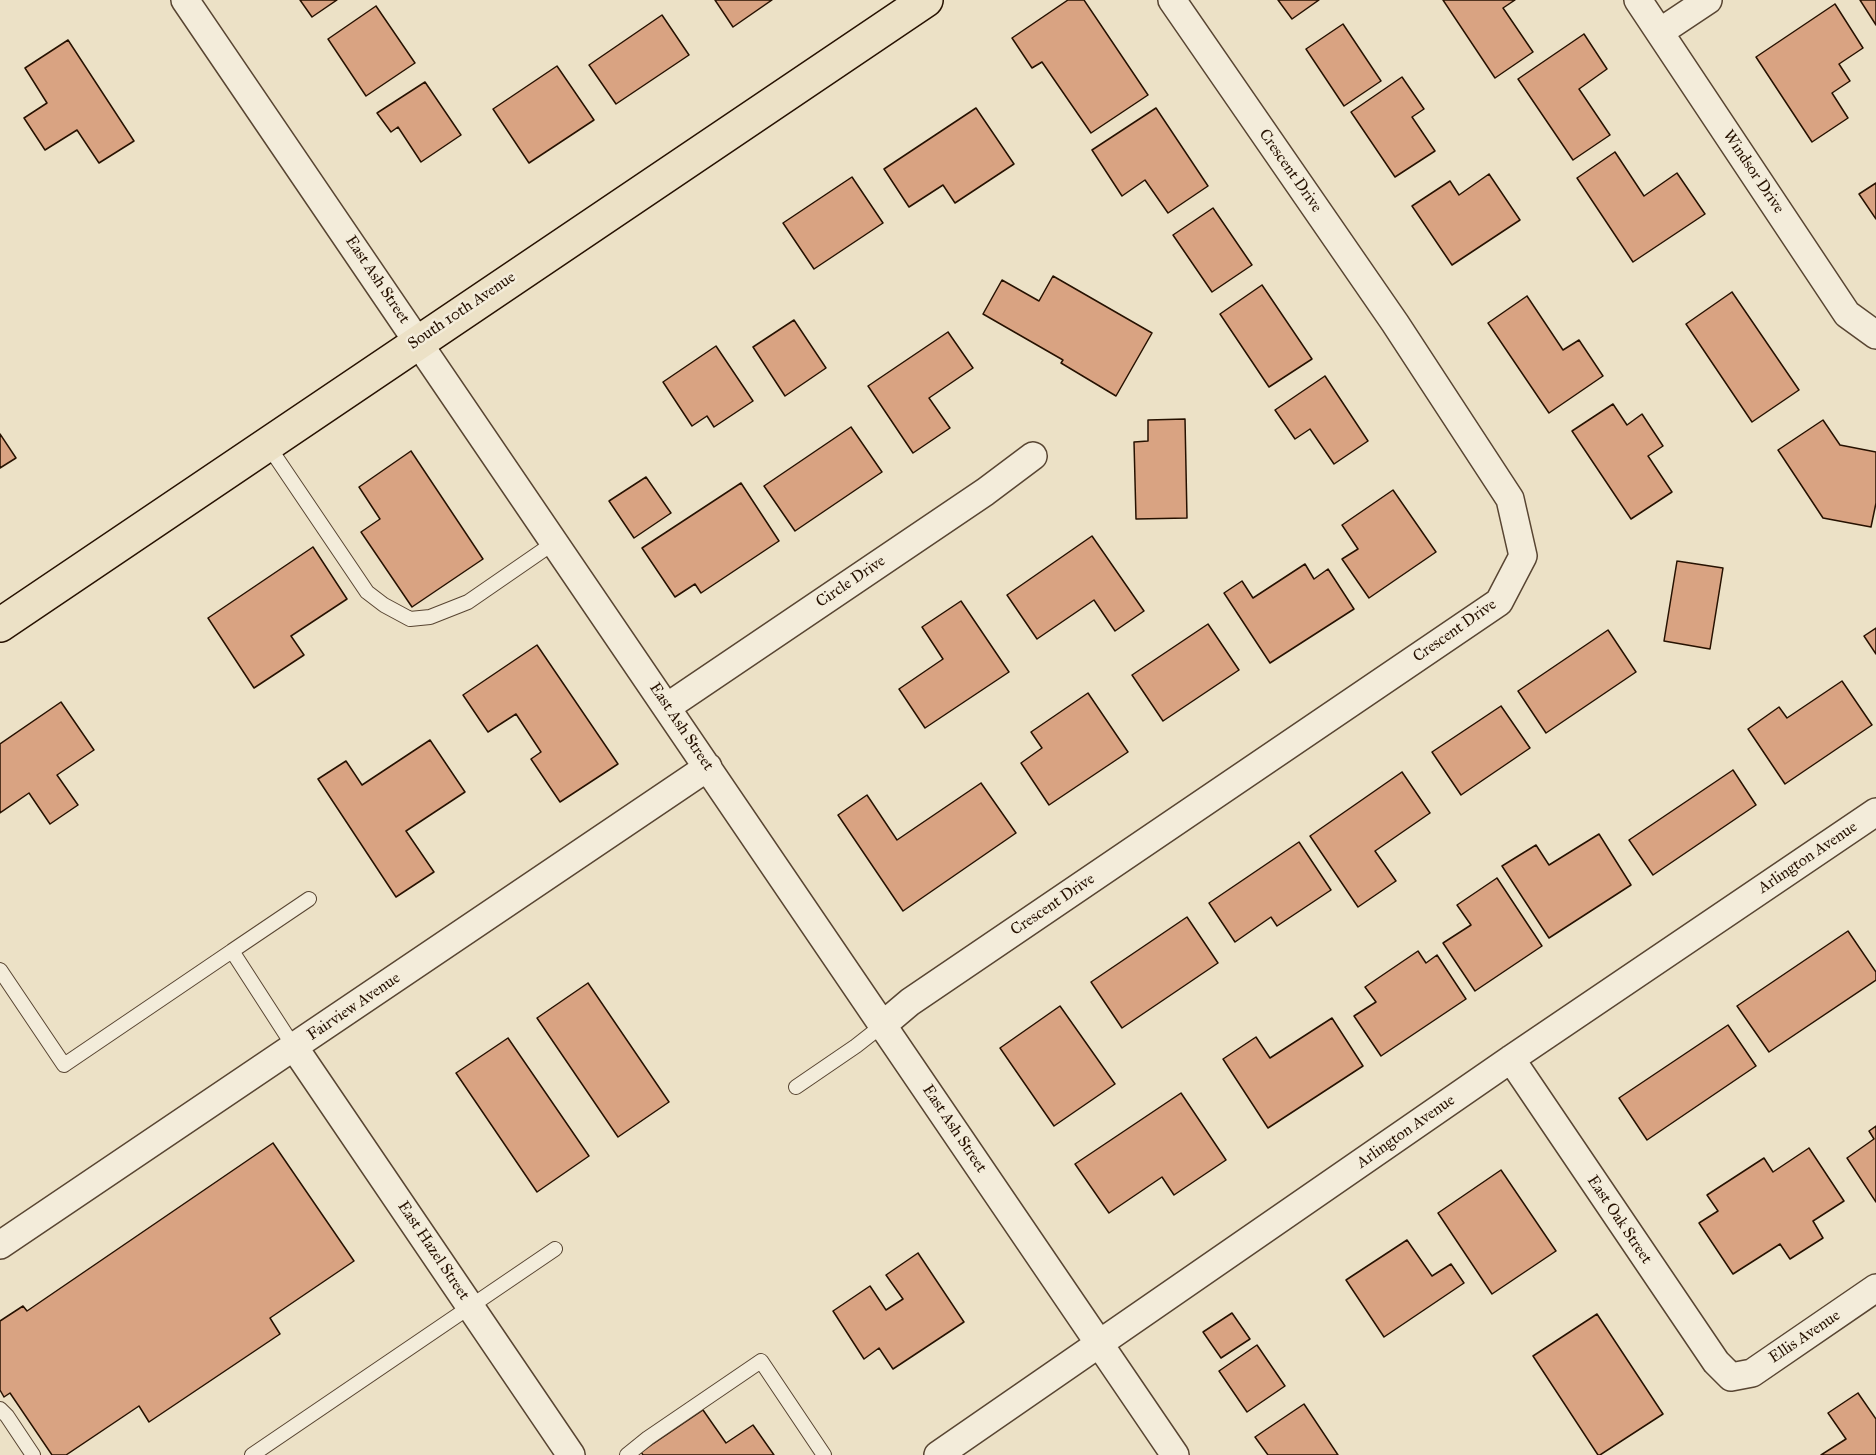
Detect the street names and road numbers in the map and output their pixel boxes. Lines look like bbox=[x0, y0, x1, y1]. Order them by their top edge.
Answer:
street label: Crescent Drive bbox=[1254, 126, 1326, 216]
street label: Windsor Drive bbox=[1718, 127, 1788, 217]
street label: East Ash Street bbox=[341, 232, 413, 328]
street label: South 10th Avenue bbox=[405, 268, 519, 354]
street label: Circle Drive bbox=[813, 552, 889, 612]
street label: Crescent Drive bbox=[1410, 595, 1500, 667]
street label: East Ash Street bbox=[645, 679, 717, 775]
street label: Arlington Avenue bbox=[1755, 818, 1861, 898]
street label: Crescent Drive bbox=[1007, 870, 1099, 940]
street label: Fairview Avenue bbox=[304, 969, 404, 1045]
street label: East Ash Street bbox=[918, 1081, 990, 1177]
street label: Arlington Avenue bbox=[1353, 1091, 1459, 1173]
street label: East Oak Street bbox=[1582, 1172, 1656, 1268]
street label: East Hazel Street bbox=[393, 1198, 473, 1304]
street label: Ellis Avenue bbox=[1766, 1306, 1844, 1368]

